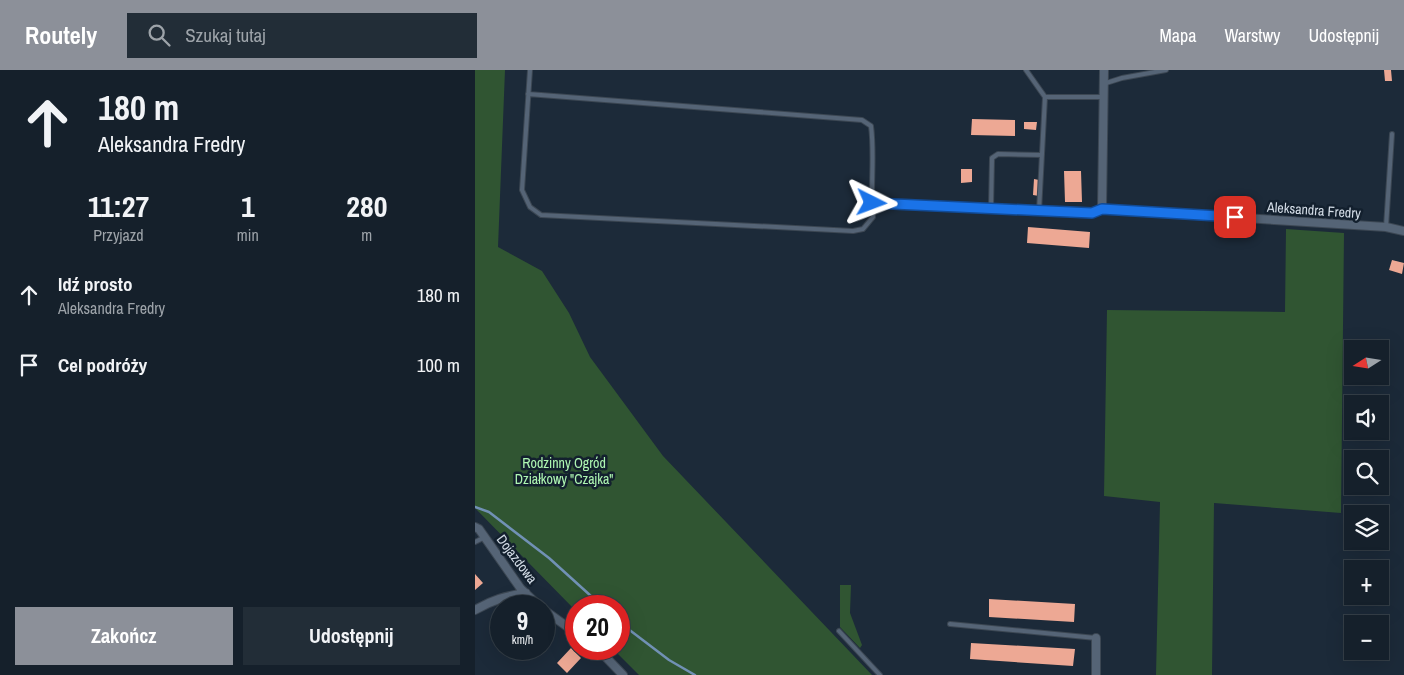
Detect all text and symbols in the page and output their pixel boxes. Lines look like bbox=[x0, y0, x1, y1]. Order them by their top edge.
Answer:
search box bbox=[127, 13, 477, 58]
text: Routely bbox=[25, 19, 97, 51]
icon: search bbox=[145, 21, 173, 49]
text: Szukaj tutaj bbox=[185, 22, 266, 48]
text: Mapa bbox=[1159, 23, 1196, 48]
text: Warstwy bbox=[1224, 23, 1280, 48]
text: Udostępnij bbox=[1308, 23, 1379, 48]
text: 180 m bbox=[98, 84, 179, 131]
icon: ahead bbox=[15, 90, 80, 155]
text: Aleksandra Fredry bbox=[98, 129, 245, 159]
position arrow bbox=[845, 176, 897, 228]
text: 11:27 bbox=[88, 186, 149, 226]
text: 1 bbox=[241, 186, 255, 226]
text: 280 bbox=[346, 186, 387, 226]
pin bbox=[1214, 196, 1256, 238]
street label: Aleksandra Fredry bbox=[1266, 198, 1362, 222]
icon: arrive bbox=[1221, 203, 1249, 231]
text: Przyjazd bbox=[93, 224, 144, 246]
text: min bbox=[237, 224, 259, 246]
text: m bbox=[361, 224, 372, 246]
text: Idź prosto bbox=[58, 271, 132, 297]
icon: ahead bbox=[15, 281, 43, 309]
text: 180 m bbox=[417, 282, 460, 308]
text: Aleksandra Fredry bbox=[58, 297, 165, 319]
north arrow bbox=[1344, 340, 1389, 385]
map controls bbox=[1344, 340, 1389, 660]
icon: arrive bbox=[15, 351, 43, 379]
text: Cel podróży bbox=[58, 352, 147, 378]
text: 100 m bbox=[417, 352, 460, 378]
button: sound bbox=[1344, 395, 1389, 440]
button: search bbox=[1344, 450, 1389, 495]
park label: Rodzinny Ogród Działkowy "Czajka" bbox=[515, 454, 613, 488]
button: layers bbox=[1344, 505, 1389, 550]
street label: Dojazdowa bbox=[493, 531, 542, 588]
button: + bbox=[1344, 560, 1389, 605]
speed limit sign: 20 bbox=[565, 595, 630, 660]
text: 9 bbox=[517, 604, 528, 638]
button: Zakończ bbox=[15, 607, 233, 665]
button: Udostępnij bbox=[243, 607, 460, 665]
button: − bbox=[1344, 615, 1389, 660]
text: km/h bbox=[512, 632, 533, 648]

